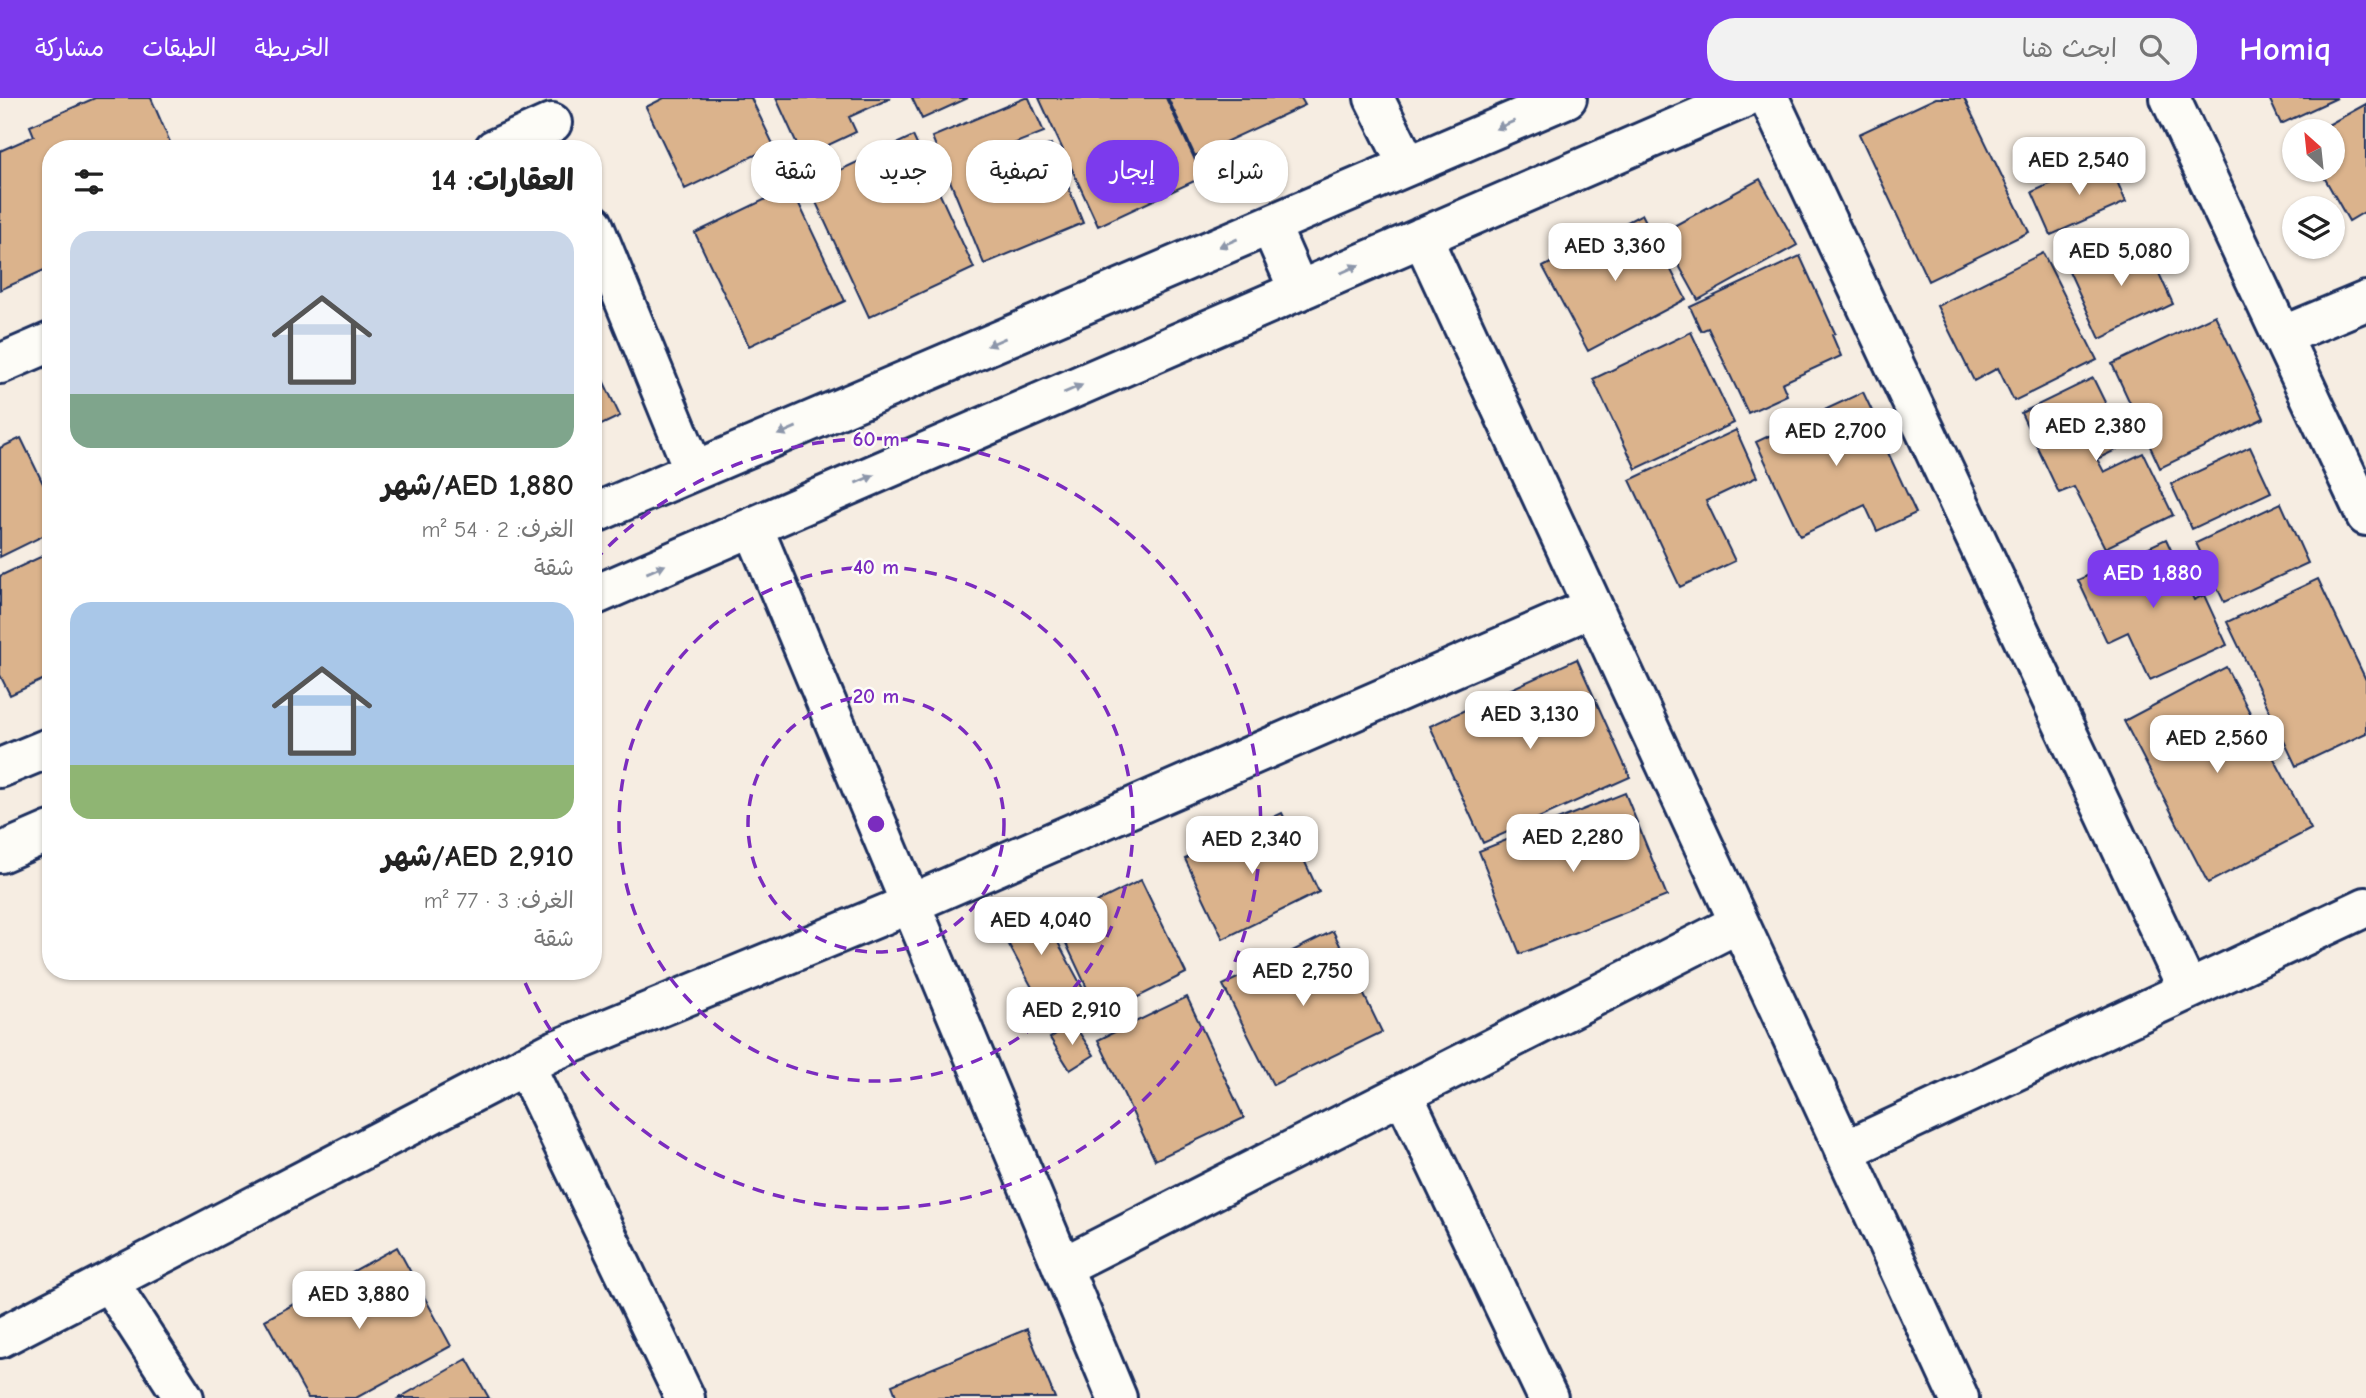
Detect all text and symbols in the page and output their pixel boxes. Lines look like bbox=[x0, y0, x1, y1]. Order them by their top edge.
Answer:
search box bbox=[1707, 18, 2197, 81]
icon: search bbox=[2135, 30, 2173, 68]
text: Homiq bbox=[2239, 30, 2331, 68]
text: مشاركة bbox=[35, 34, 104, 62]
text: الطبقات bbox=[142, 34, 217, 62]
text: الخريطة bbox=[255, 34, 329, 62]
text: ابحث هنا bbox=[2022, 34, 2117, 64]
north arrow bbox=[2282, 119, 2345, 182]
map controls bbox=[2282, 119, 2345, 259]
one-way arrow bbox=[1494, 120, 1515, 131]
pin: AED 2,540 bbox=[1999, 138, 2159, 197]
chip: شقة bbox=[751, 140, 841, 203]
chip: جديد bbox=[855, 140, 952, 203]
chip: تصفية bbox=[966, 140, 1072, 203]
chip: إيجار bbox=[1086, 140, 1179, 203]
chip: شراء bbox=[1193, 140, 1288, 203]
text: AED 2,540 bbox=[2029, 146, 2129, 173]
icon: filters bbox=[70, 163, 108, 201]
text: العقارات: 14 bbox=[431, 163, 574, 198]
button: layers bbox=[2282, 196, 2345, 259]
pin: AED 3,360 bbox=[1535, 223, 1695, 283]
pin: AED 5,080 bbox=[2041, 228, 2201, 288]
text: AED 3,360 bbox=[1564, 232, 1666, 259]
text: AED 5,080 bbox=[2069, 237, 2173, 264]
one-way arrow bbox=[1217, 238, 1238, 249]
one-way arrow bbox=[1339, 263, 1360, 274]
icon: home bbox=[259, 277, 385, 403]
one-way arrow bbox=[986, 336, 1006, 348]
one-way arrow bbox=[1063, 383, 1084, 394]
pin: AED 2,380 bbox=[2016, 404, 2176, 463]
pin: AED 2,700 bbox=[1756, 408, 1916, 468]
text: AED 2,380 bbox=[2046, 412, 2146, 439]
text: AED 2,700 bbox=[1785, 417, 1887, 444]
one-way arrow bbox=[776, 426, 797, 437]
text: 60 m bbox=[852, 427, 900, 451]
text: AED 1,880/شهر bbox=[382, 468, 574, 503]
one-way arrow bbox=[854, 473, 875, 484]
text: الغرف: 2 · 54 m² bbox=[422, 516, 574, 543]
pin: AED 1,880 bbox=[2073, 550, 2233, 610]
text: شقة bbox=[534, 554, 574, 581]
text: 40 m bbox=[853, 555, 899, 579]
text: AED 1,880 bbox=[2104, 559, 2203, 586]
one-way arrow bbox=[646, 563, 666, 575]
icon: home bbox=[259, 648, 385, 774]
text: 20 m bbox=[853, 684, 899, 708]
pin: AED 3,130 bbox=[1450, 692, 1610, 751]
text: AED 3,130 bbox=[1481, 700, 1579, 727]
pin: AED 2,560 bbox=[2137, 716, 2297, 775]
text: AED 2,560 bbox=[2166, 724, 2268, 751]
centre of rings bbox=[864, 812, 888, 836]
pin: AED 2,280 bbox=[1493, 814, 1653, 874]
pin: AED 2,340 bbox=[1172, 816, 1332, 876]
text: AED 2,280 bbox=[1522, 823, 1624, 850]
text: AED 2,340 bbox=[1202, 825, 1302, 852]
text: AED 2,910/شهر bbox=[382, 839, 574, 874]
text: الغرف: 3 · 77 m² bbox=[424, 887, 574, 914]
pin: AED 4,040 bbox=[961, 898, 1121, 957]
text: AED 4,040 bbox=[990, 906, 1092, 933]
text: شقة bbox=[534, 925, 574, 952]
pin: AED 2,750 bbox=[1223, 948, 1383, 1008]
text: AED 2,750 bbox=[1253, 957, 1353, 984]
pin: AED 2,910 bbox=[992, 988, 1152, 1047]
text: AED 2,910 bbox=[1023, 996, 1121, 1023]
pin: AED 3,880 bbox=[279, 1272, 439, 1331]
text: AED 3,880 bbox=[308, 1280, 410, 1307]

